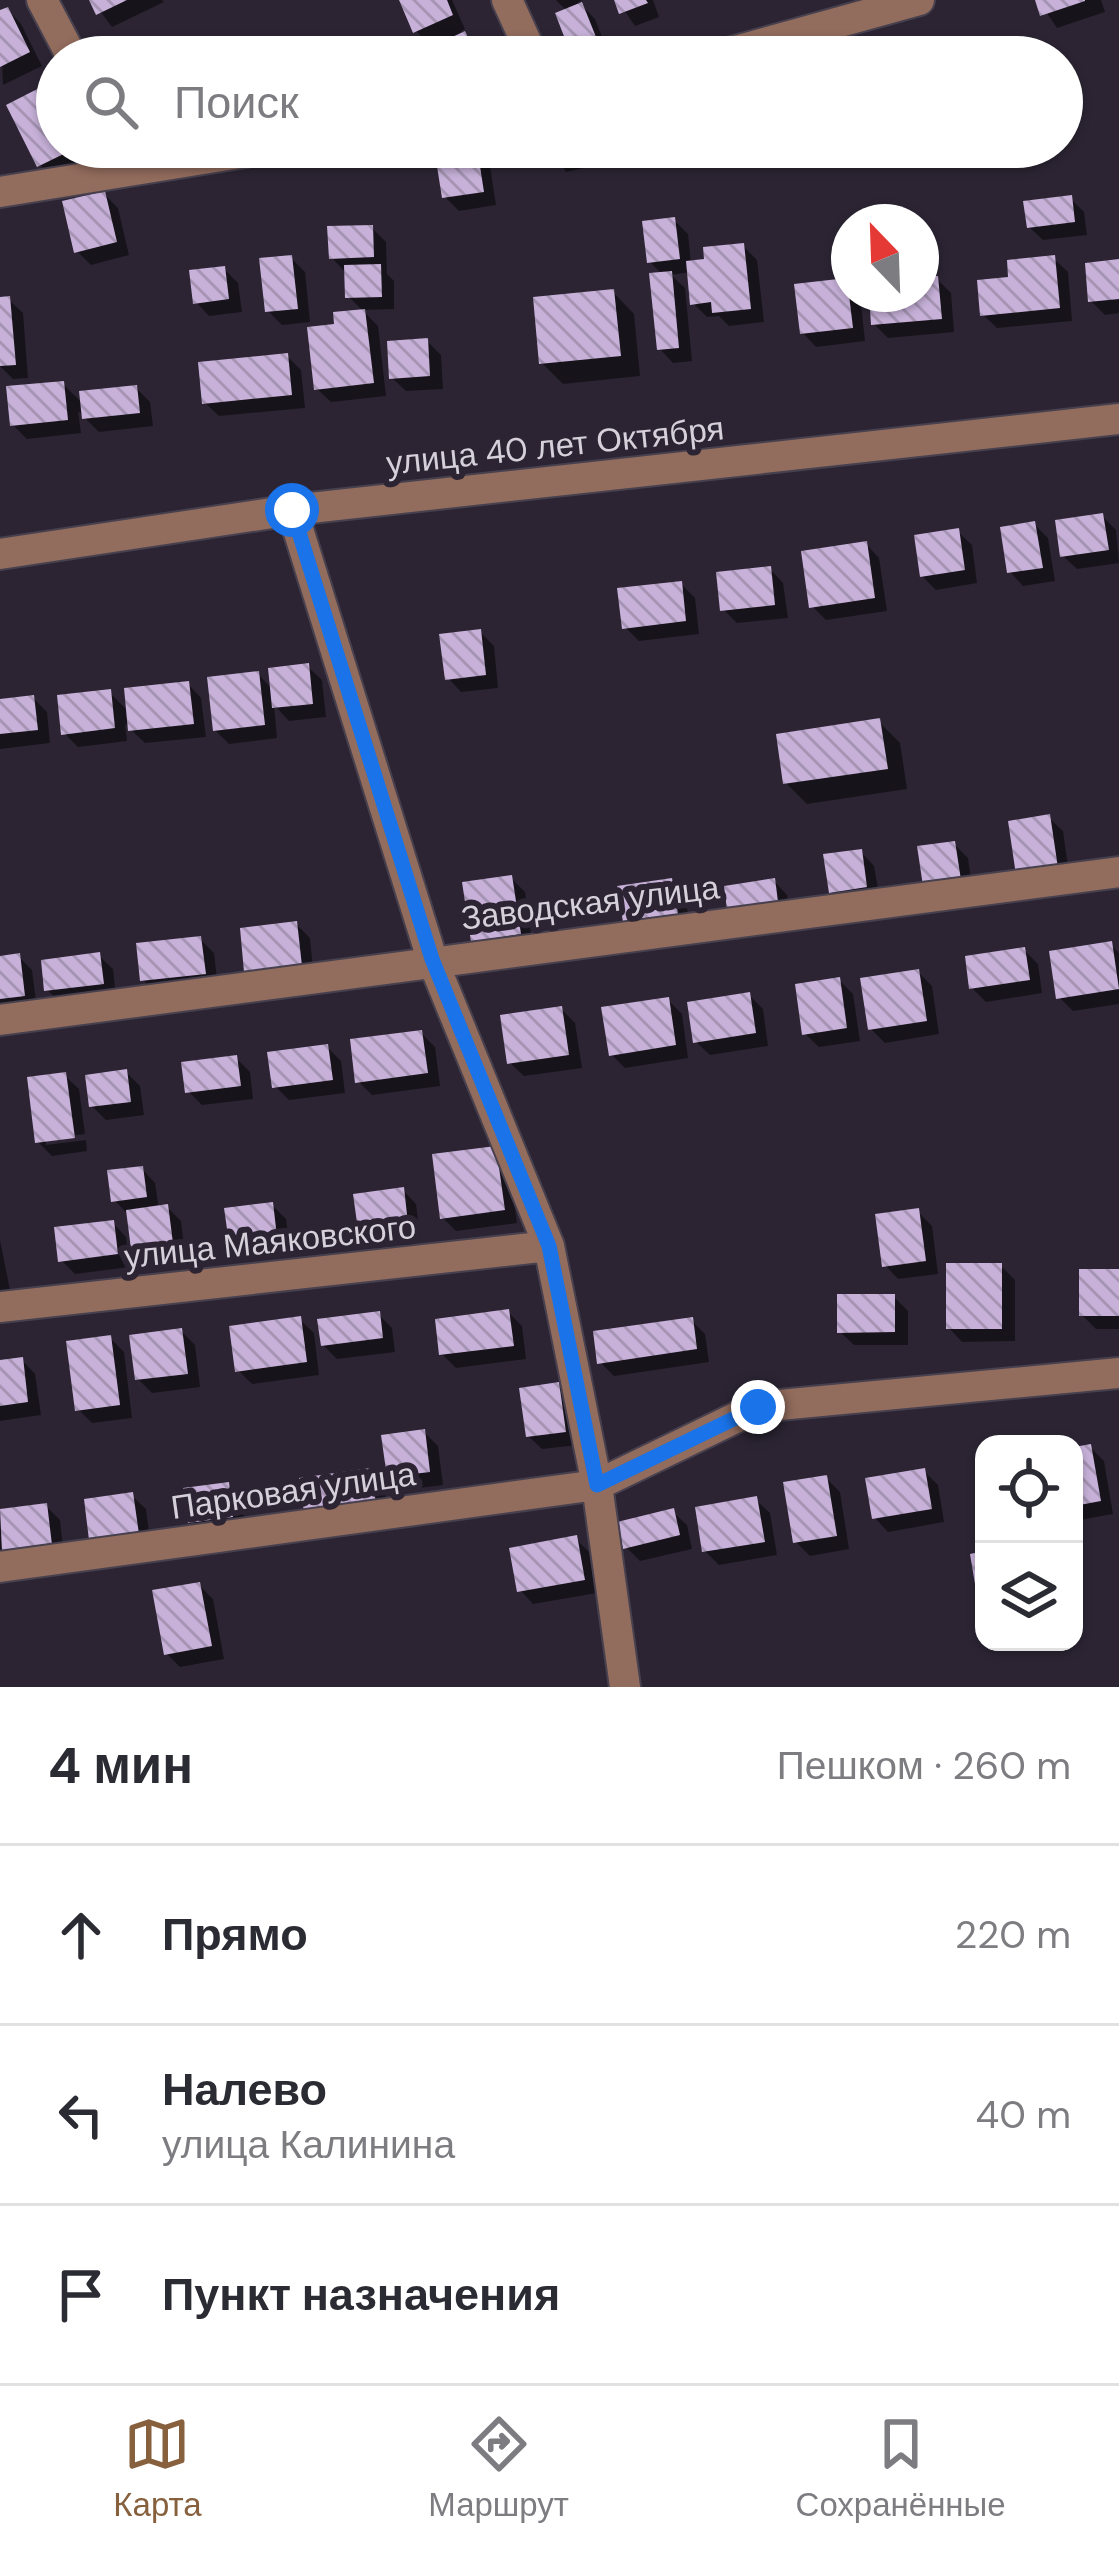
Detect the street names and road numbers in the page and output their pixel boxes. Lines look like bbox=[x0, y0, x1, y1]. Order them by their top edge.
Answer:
street label: улица 40 лет Октября bbox=[384, 406, 726, 485]
street label: Заводская улица bbox=[459, 865, 722, 940]
street label: улица Маяковского bbox=[122, 1205, 418, 1278]
street label: Парковая улица bbox=[168, 1452, 419, 1529]

